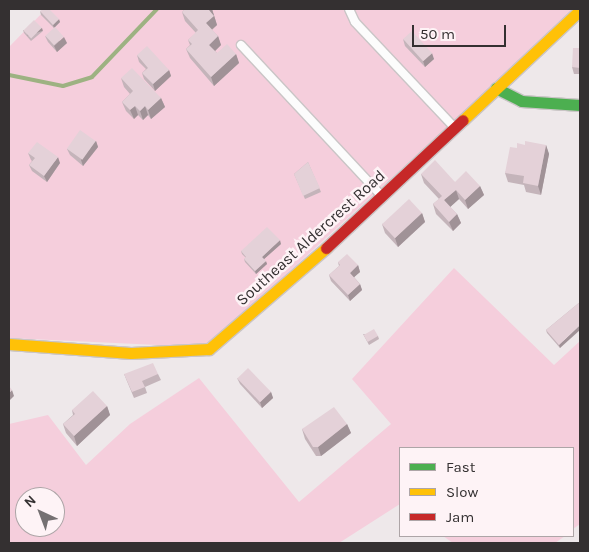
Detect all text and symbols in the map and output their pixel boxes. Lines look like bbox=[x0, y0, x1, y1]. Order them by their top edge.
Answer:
scale bar bbox=[414, 15, 508, 47]
text: 50 m bbox=[420, 25, 455, 43]
street label: Southeast Aldercrest Road bbox=[233, 166, 389, 310]
legend bbox=[399, 447, 574, 537]
text: Fast bbox=[446, 458, 475, 476]
text: Slow bbox=[446, 483, 478, 501]
north arrow bbox=[15, 487, 65, 537]
text: N bbox=[21, 492, 40, 511]
text: Jam bbox=[446, 508, 474, 526]

